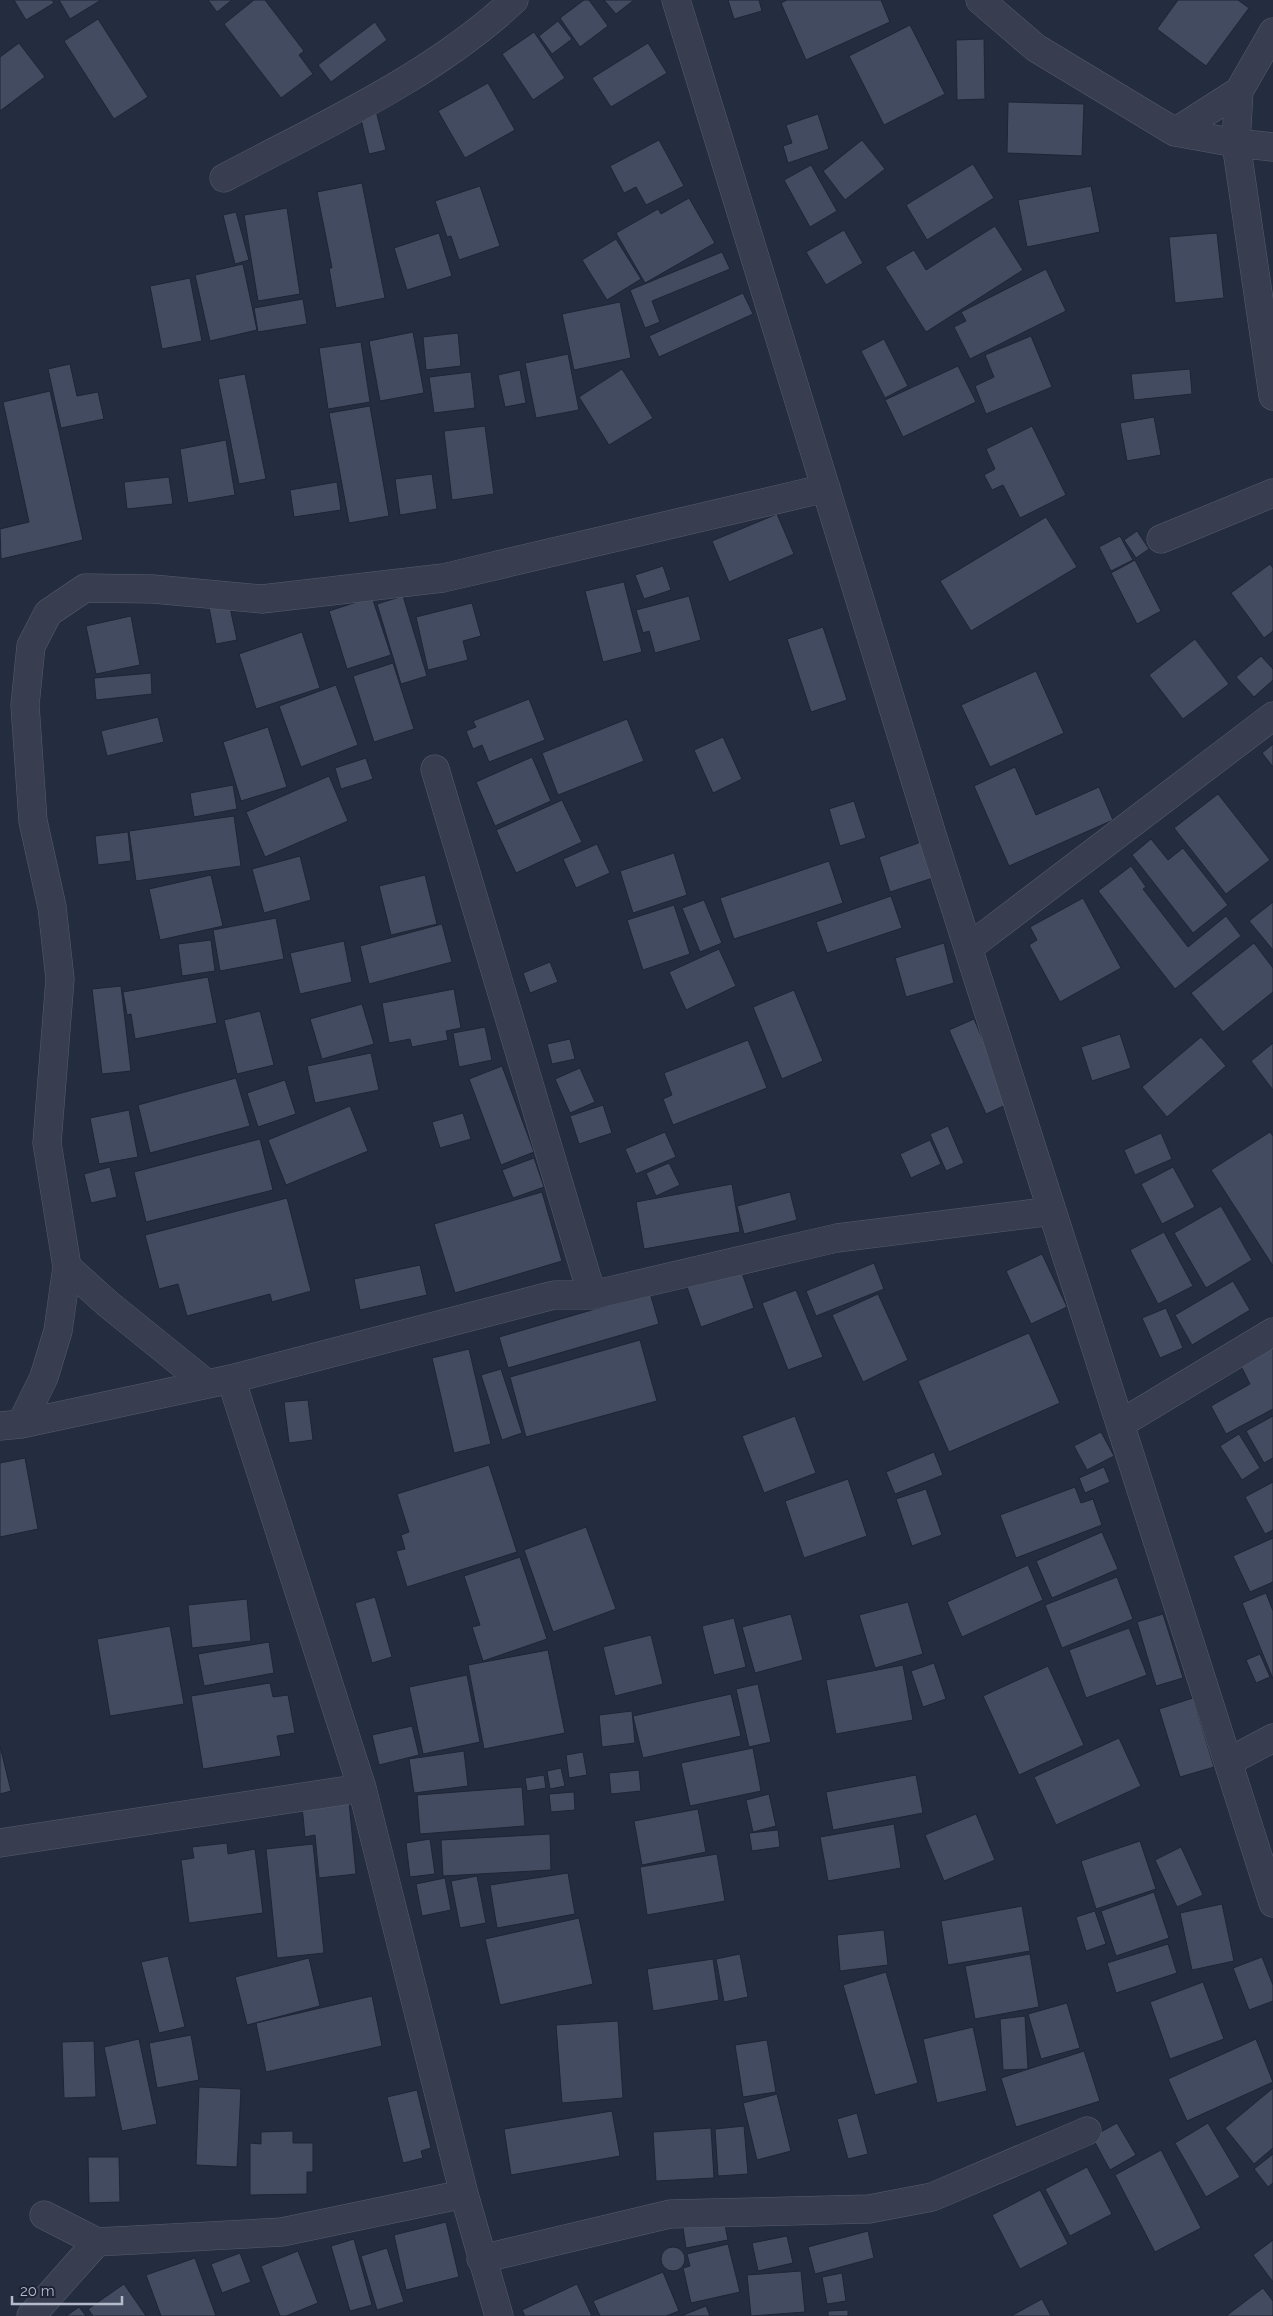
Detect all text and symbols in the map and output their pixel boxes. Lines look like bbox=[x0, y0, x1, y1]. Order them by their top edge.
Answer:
scale bar bbox=[12, 2274, 122, 2306]
text: 20 m bbox=[20, 2282, 55, 2300]

